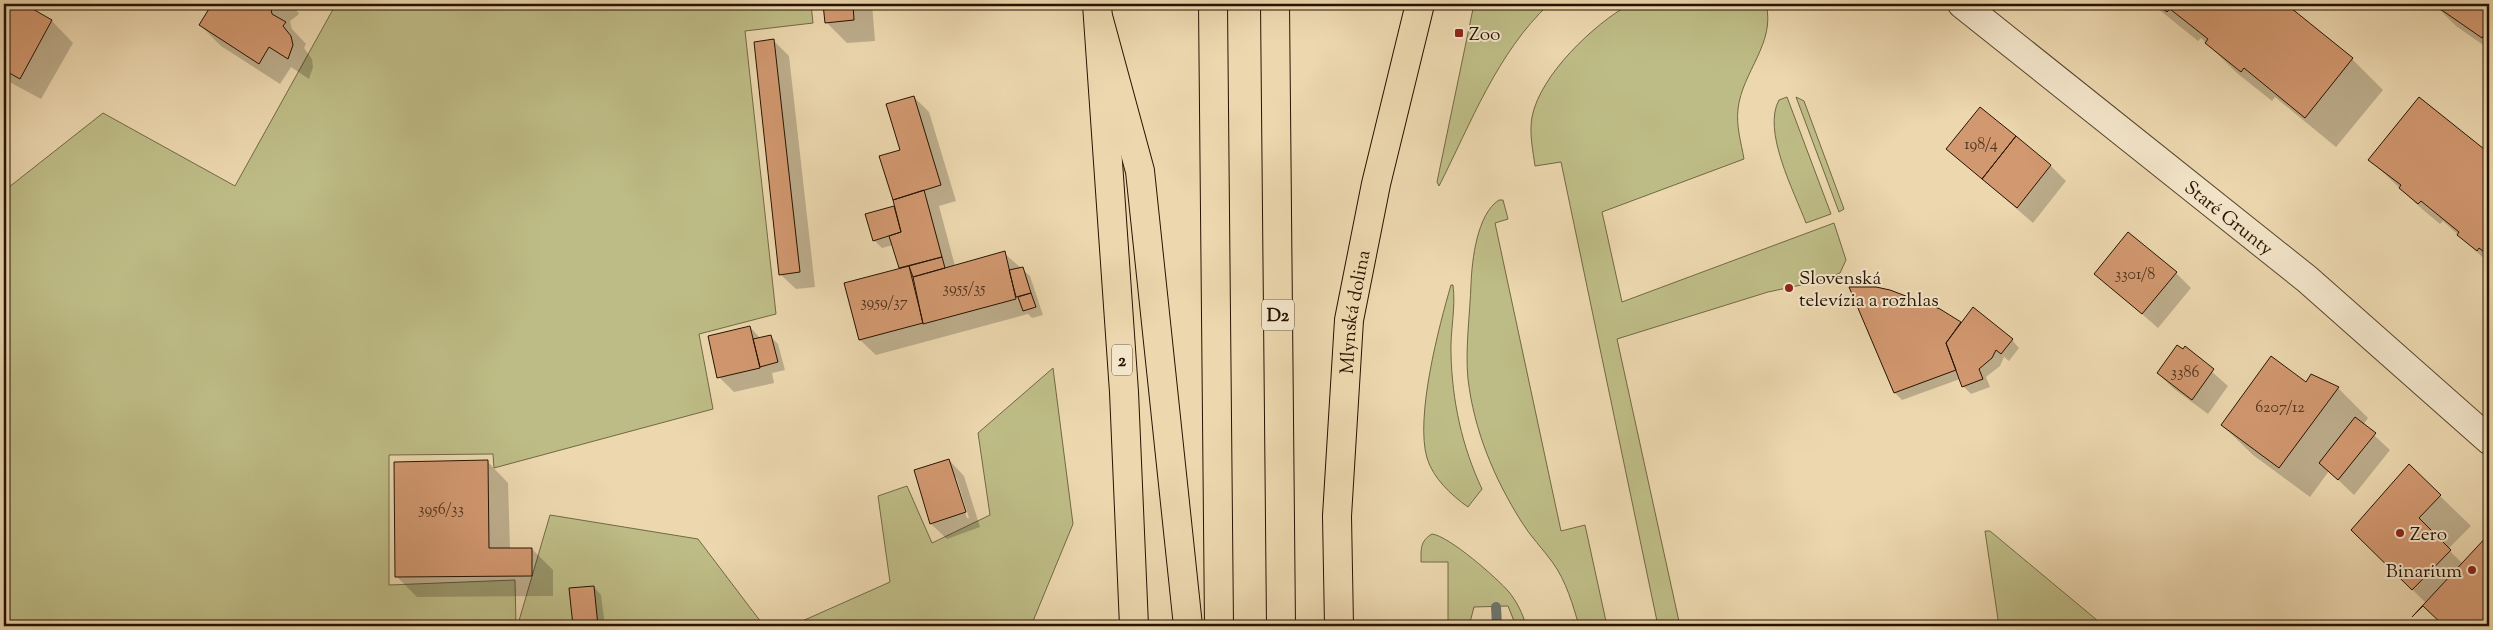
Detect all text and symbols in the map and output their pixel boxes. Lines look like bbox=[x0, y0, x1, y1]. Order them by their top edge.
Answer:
place label: Zoo bbox=[1469, 22, 1500, 49]
marker: Zoo bbox=[1453, 27, 1465, 39]
house number: 198/4 bbox=[1964, 134, 1998, 157]
street label: Staré Grunty bbox=[2178, 175, 2279, 263]
street label: Mlynská dolina bbox=[1335, 248, 1379, 375]
house number: 3301/8 bbox=[2115, 264, 2155, 287]
place label: Slovenská televízia a rozhlas bbox=[1799, 266, 1939, 315]
house number: 3955/35 bbox=[943, 278, 986, 301]
marker: Slovenská televízia a rozhlas bbox=[1783, 282, 1795, 294]
house number: 3959/37 bbox=[860, 292, 908, 315]
road number: D2 bbox=[1262, 300, 1294, 330]
road number: 2 bbox=[1112, 344, 1132, 376]
house number: 3386 bbox=[2171, 362, 2199, 385]
house number: 6207/12 bbox=[2255, 397, 2305, 420]
house number: 3956/33 bbox=[418, 499, 464, 522]
place label: Zero bbox=[2410, 522, 2447, 549]
marker: Zero bbox=[2394, 527, 2406, 539]
place label: Binarium bbox=[2386, 559, 2462, 586]
marker: Binarium bbox=[2466, 564, 2478, 576]

